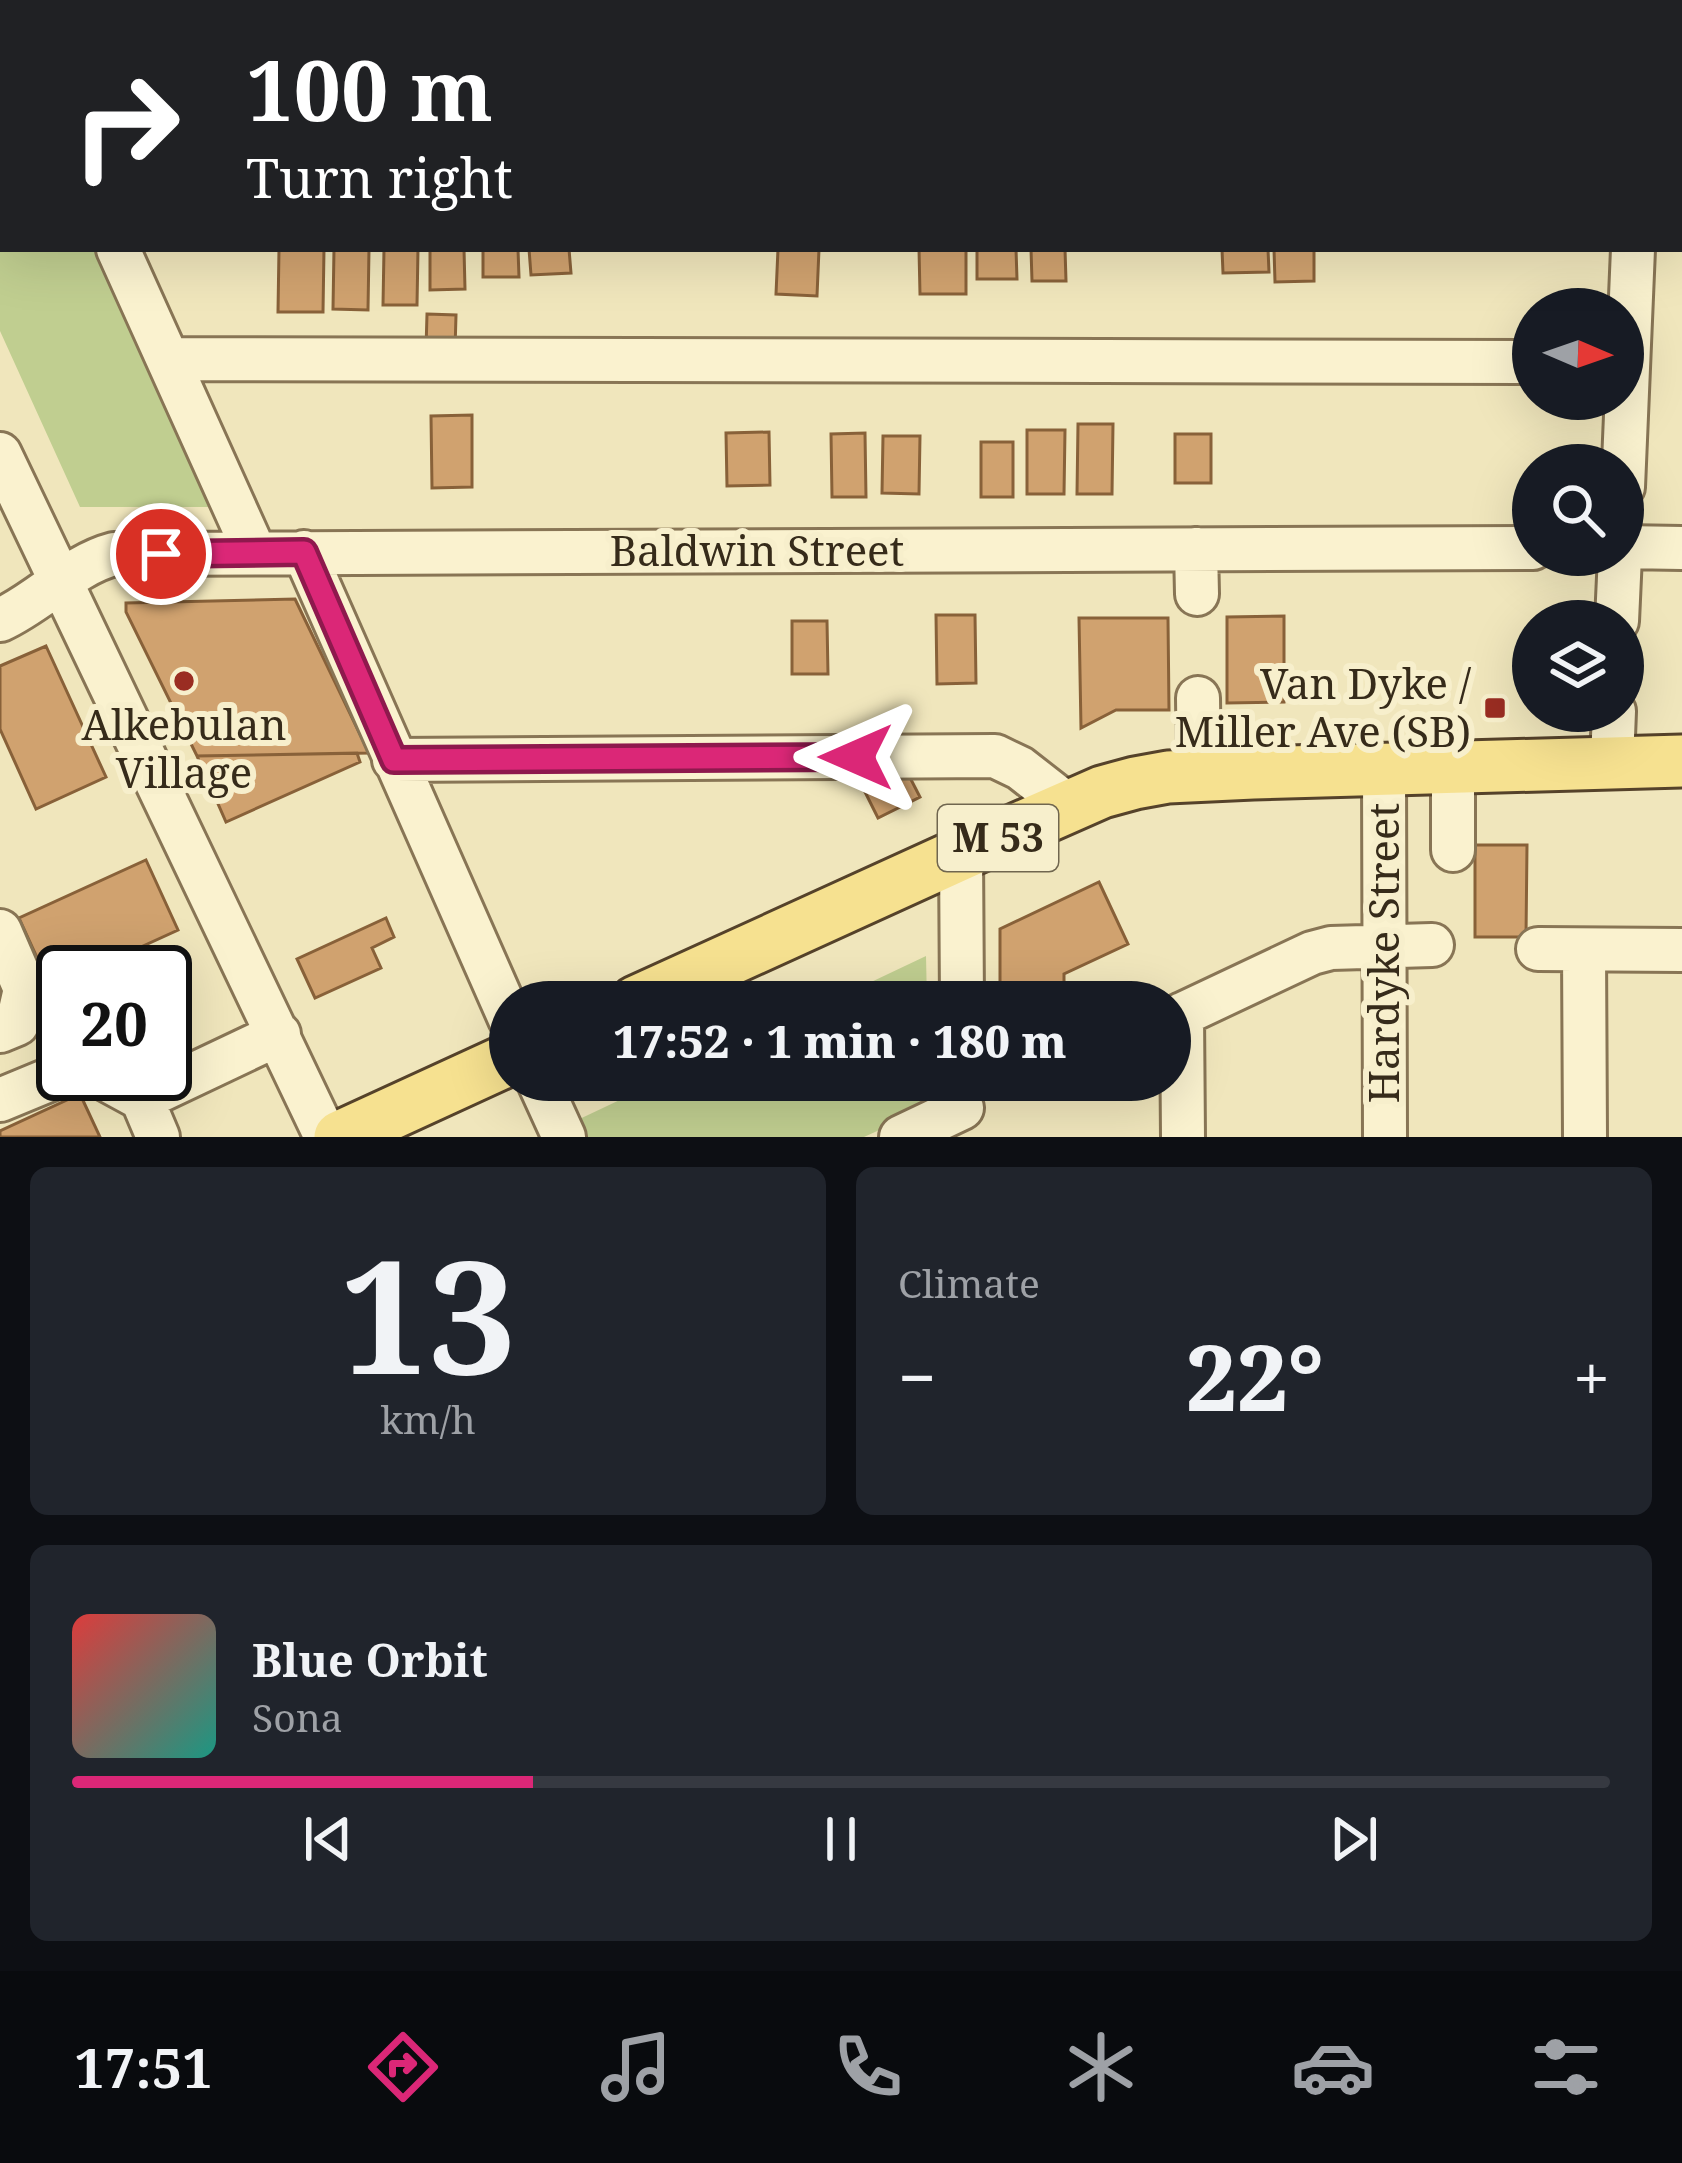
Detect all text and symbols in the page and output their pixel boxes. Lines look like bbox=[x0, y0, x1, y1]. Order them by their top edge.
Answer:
text: 100 m bbox=[246, 31, 493, 146]
icon: right bbox=[48, 48, 204, 204]
text: Turn right bbox=[246, 140, 513, 214]
north arrow bbox=[1512, 288, 1644, 420]
map controls bbox=[1512, 288, 1644, 732]
button: search bbox=[1512, 444, 1644, 576]
pin bbox=[110, 503, 212, 605]
icon: arrive bbox=[128, 521, 194, 587]
street label: Baldwin Street bbox=[610, 521, 904, 578]
button: layers bbox=[1512, 600, 1644, 732]
place label: Van Dyke / Miller Ave (SB) bbox=[1175, 654, 1472, 759]
marker: Alkebulan Village bbox=[171, 668, 197, 694]
position arrow bbox=[793, 694, 919, 820]
place label: Alkebulan Village bbox=[81, 695, 287, 800]
marker: Van Dyke / Miller Ave (SB) bbox=[1482, 695, 1508, 721]
street label: Hardyke Street bbox=[1354, 803, 1411, 1103]
road number: M 53 bbox=[938, 805, 1058, 871]
speed limit sign: 20 bbox=[36, 945, 192, 1101]
text: 17:52 · 1 min · 180 m bbox=[613, 1010, 1067, 1071]
text: 13 bbox=[340, 1207, 516, 1420]
text: Climate bbox=[898, 1256, 1040, 1309]
text: 22° bbox=[1186, 1315, 1324, 1437]
text: − bbox=[898, 1331, 936, 1421]
text: + bbox=[1573, 1331, 1610, 1421]
text: km/h bbox=[380, 1392, 476, 1445]
text: Blue Orbit bbox=[252, 1629, 488, 1690]
text: Sona bbox=[252, 1690, 343, 1743]
icon: previous bbox=[295, 1806, 361, 1872]
icon: pause bbox=[808, 1806, 874, 1872]
icon: next bbox=[1321, 1806, 1387, 1872]
icon: directions bbox=[361, 2025, 445, 2109]
icon: music bbox=[594, 2025, 678, 2109]
icon: phone bbox=[826, 2025, 910, 2109]
icon: climate bbox=[1059, 2025, 1143, 2109]
icon: car bbox=[1291, 2025, 1375, 2109]
icon: filters bbox=[1524, 2025, 1608, 2109]
text: 17:51 bbox=[74, 2030, 213, 2104]

